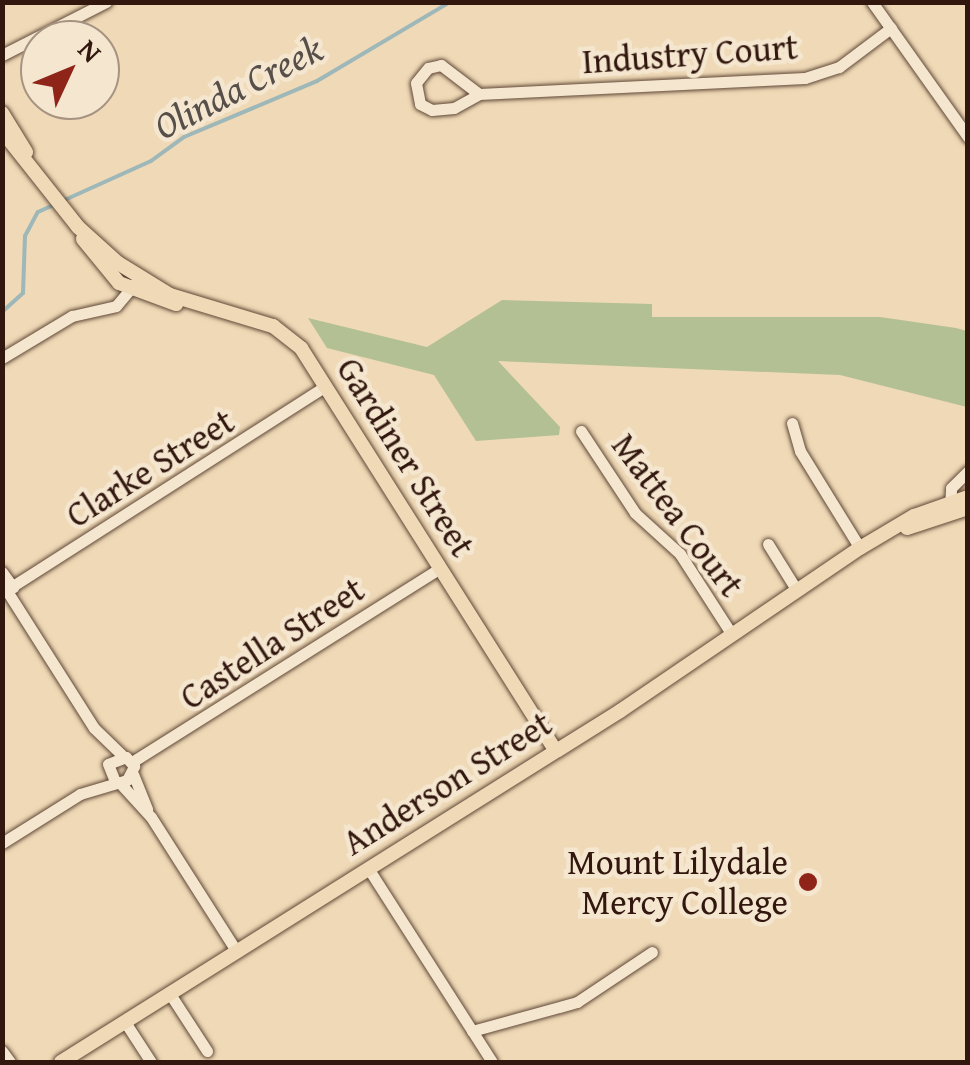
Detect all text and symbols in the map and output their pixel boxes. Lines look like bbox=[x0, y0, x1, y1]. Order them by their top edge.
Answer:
north arrow bbox=[20, 20, 120, 120]
water label: Olinda Creek bbox=[146, 25, 330, 149]
street label: Industry Court bbox=[581, 26, 799, 82]
text: N bbox=[69, 29, 112, 71]
street label: Gardiner Street bbox=[328, 350, 484, 564]
street label: Clarke Street bbox=[58, 400, 242, 536]
street label: Mattea Court bbox=[603, 425, 753, 605]
street label: Castella Street bbox=[172, 568, 372, 718]
street label: Anderson Street bbox=[335, 702, 559, 864]
place label: Mount Lilydale Mercy College bbox=[567, 841, 788, 923]
marker: Mount Lilydale Mercy College bbox=[797, 871, 819, 893]

